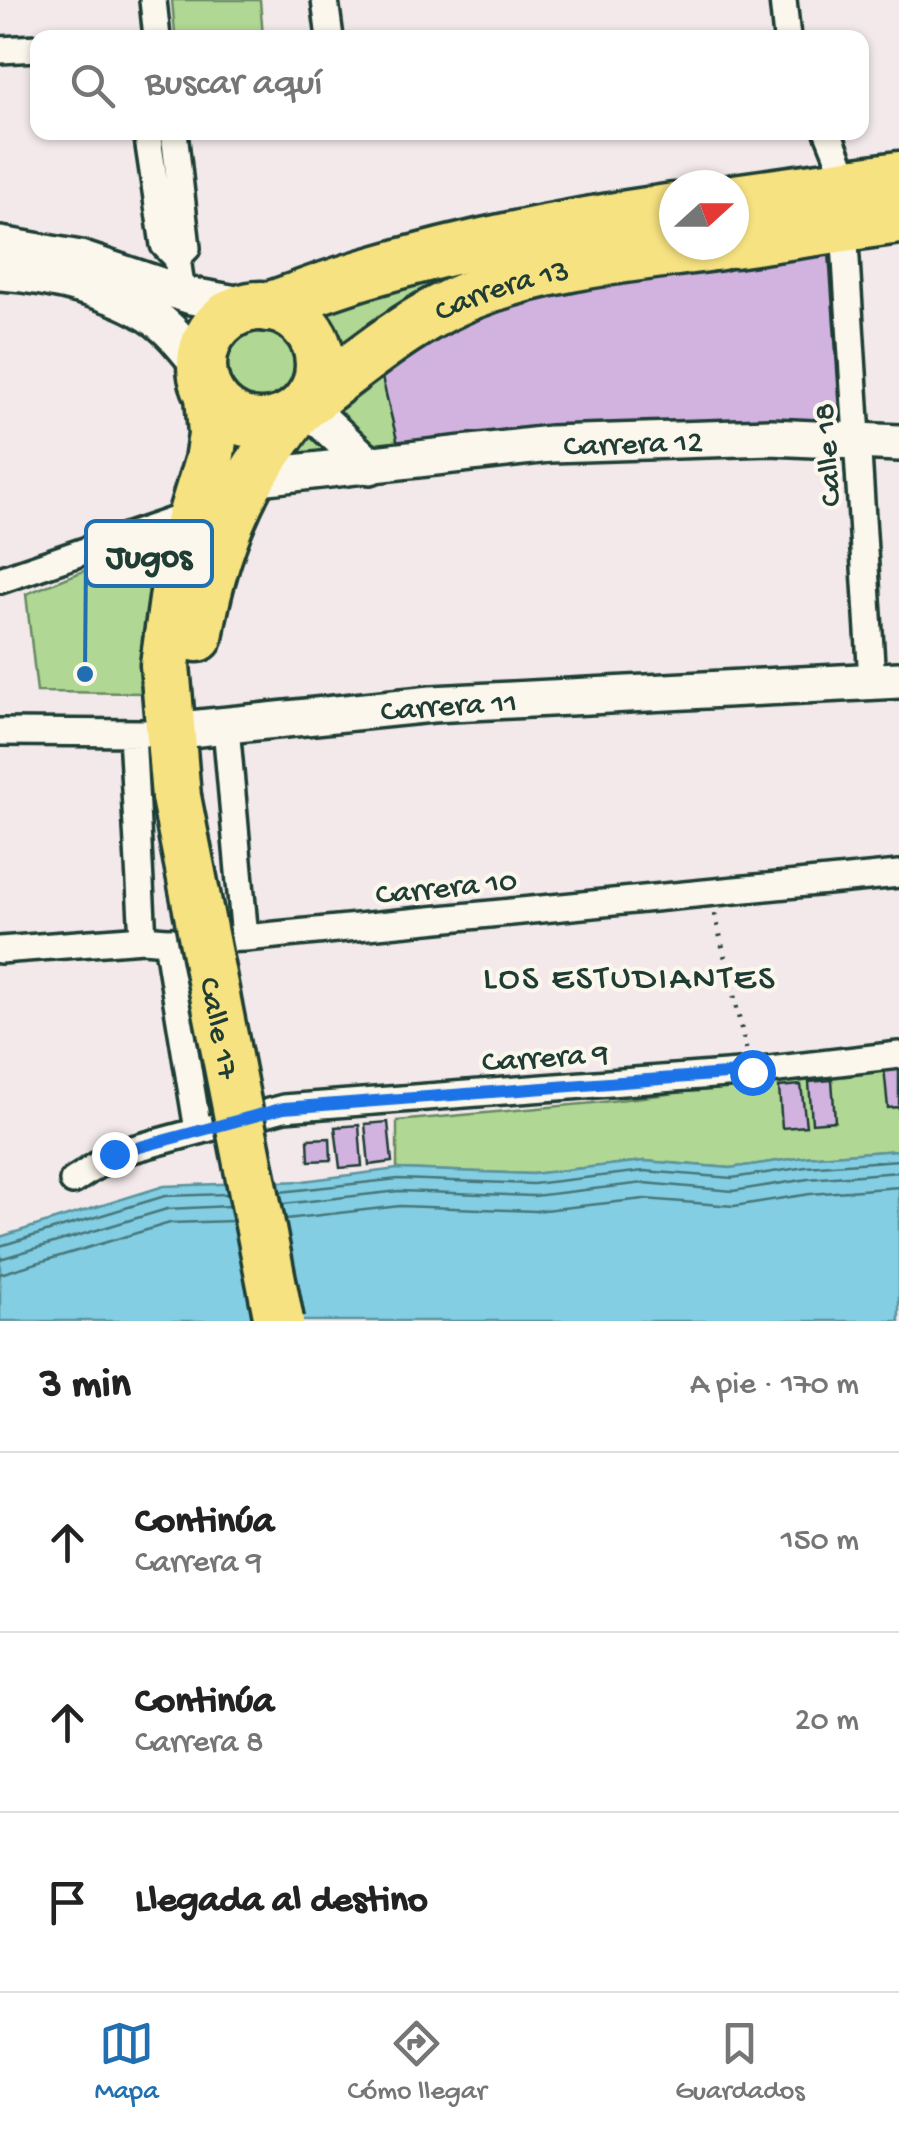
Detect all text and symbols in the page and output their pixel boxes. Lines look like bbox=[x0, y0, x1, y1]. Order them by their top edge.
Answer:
search box bbox=[30, 30, 869, 140]
icon: search bbox=[65, 58, 120, 113]
text: Buscar aquí bbox=[145, 63, 323, 107]
north arrow bbox=[659, 170, 749, 260]
street label: Carrera 13 bbox=[429, 254, 573, 333]
street label: Calle 18 bbox=[807, 402, 853, 508]
street label: Carrera 12 bbox=[563, 425, 704, 468]
callout: Jugos bbox=[86, 521, 212, 586]
text: Jugos bbox=[105, 539, 194, 580]
street label: Carrera 11 bbox=[379, 686, 518, 733]
street label: Carrera 10 bbox=[374, 864, 519, 916]
district label: LOS ESTUDIANTES bbox=[483, 960, 777, 1001]
street label: Calle 17 bbox=[188, 974, 245, 1084]
street label: Carrera 9 bbox=[481, 1037, 610, 1083]
route start bbox=[730, 1050, 776, 1096]
route end bbox=[92, 1132, 138, 1178]
text: 3 min bbox=[40, 1362, 131, 1411]
text: A pie · 170 m bbox=[690, 1367, 859, 1405]
text: Continúa bbox=[135, 1501, 274, 1545]
icon: ahead bbox=[40, 1515, 95, 1570]
text: 150 m bbox=[781, 1523, 859, 1561]
text: Carrera 9 bbox=[135, 1545, 262, 1583]
text: Continúa bbox=[135, 1681, 274, 1725]
icon: ahead bbox=[40, 1695, 95, 1750]
text: 20 m bbox=[795, 1703, 859, 1741]
text: Carrera 8 bbox=[135, 1725, 263, 1763]
icon: arrive bbox=[40, 1875, 95, 1930]
text: Llegada al destino bbox=[135, 1880, 428, 1924]
tab: Mapa bbox=[94, 2016, 159, 2109]
tab: Cómo llegar bbox=[347, 2016, 486, 2109]
tab: Guardados bbox=[675, 2016, 805, 2109]

